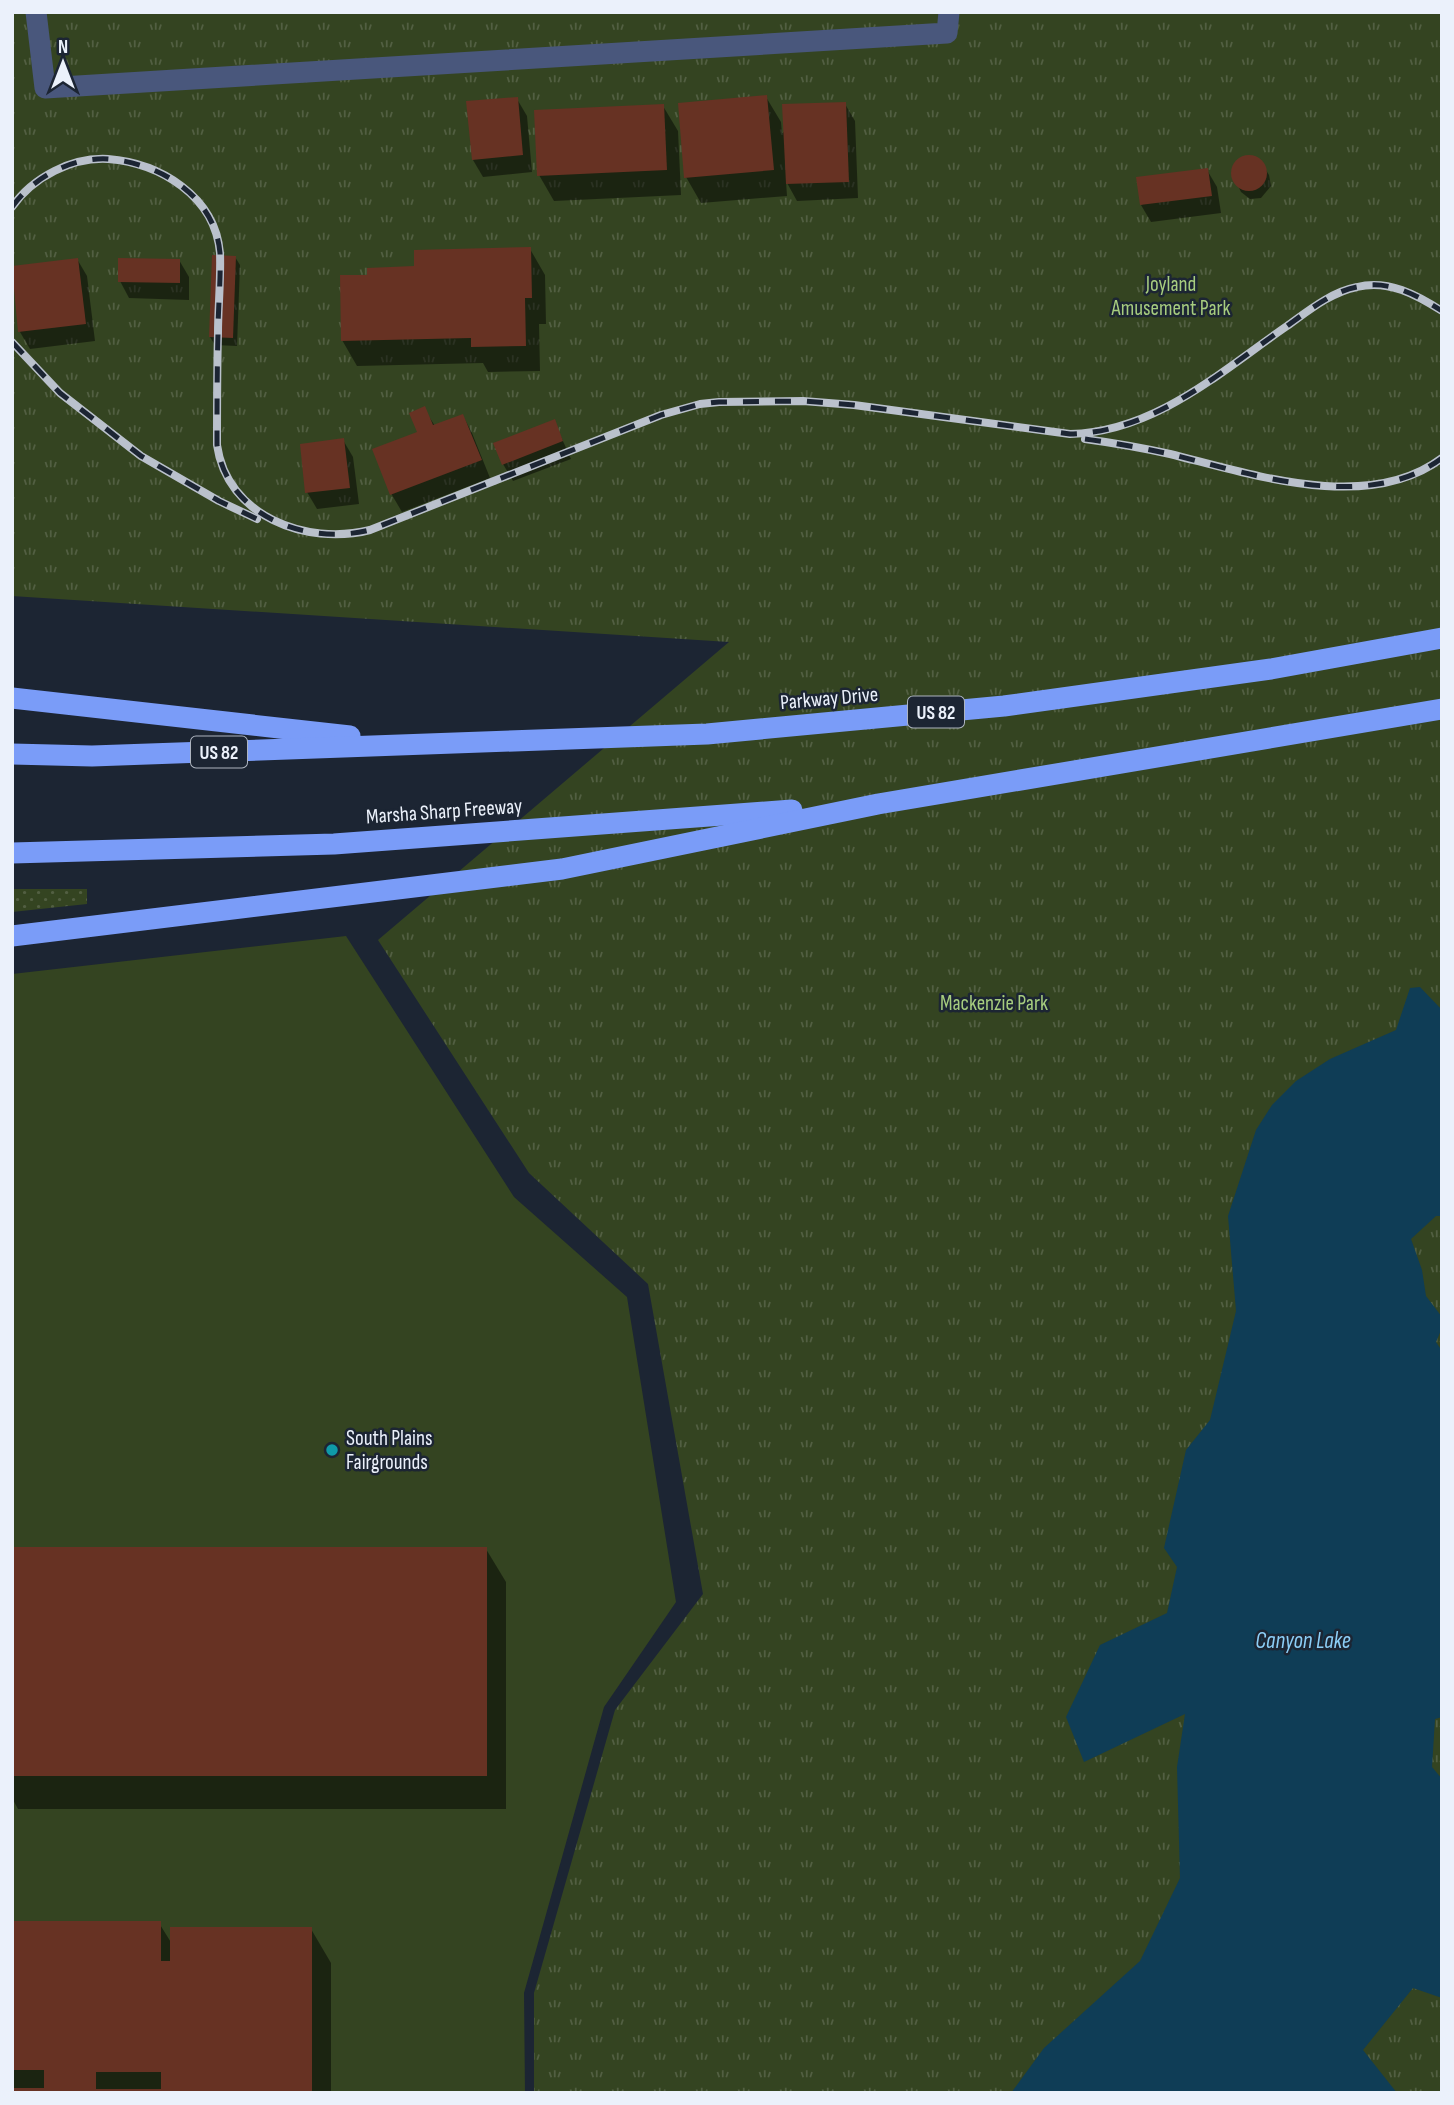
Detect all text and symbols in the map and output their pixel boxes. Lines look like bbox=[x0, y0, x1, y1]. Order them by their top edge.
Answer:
north arrow bbox=[28, 28, 98, 98]
text: N bbox=[58, 36, 68, 59]
park label: Joyland Amusement Park bbox=[1110, 272, 1231, 321]
street label: Parkway Drive bbox=[779, 682, 879, 715]
road number: US 82 bbox=[908, 696, 964, 727]
road number: US 82 bbox=[191, 736, 247, 768]
street label: Marsha Sharp Freeway bbox=[365, 794, 523, 829]
park label: Mackenzie Park bbox=[940, 991, 1048, 1016]
place label: South Plains Fairgrounds bbox=[346, 1426, 433, 1475]
marker: South Plains Fairgrounds bbox=[324, 1442, 340, 1458]
water label: Canyon Lake bbox=[1255, 1627, 1351, 1655]

